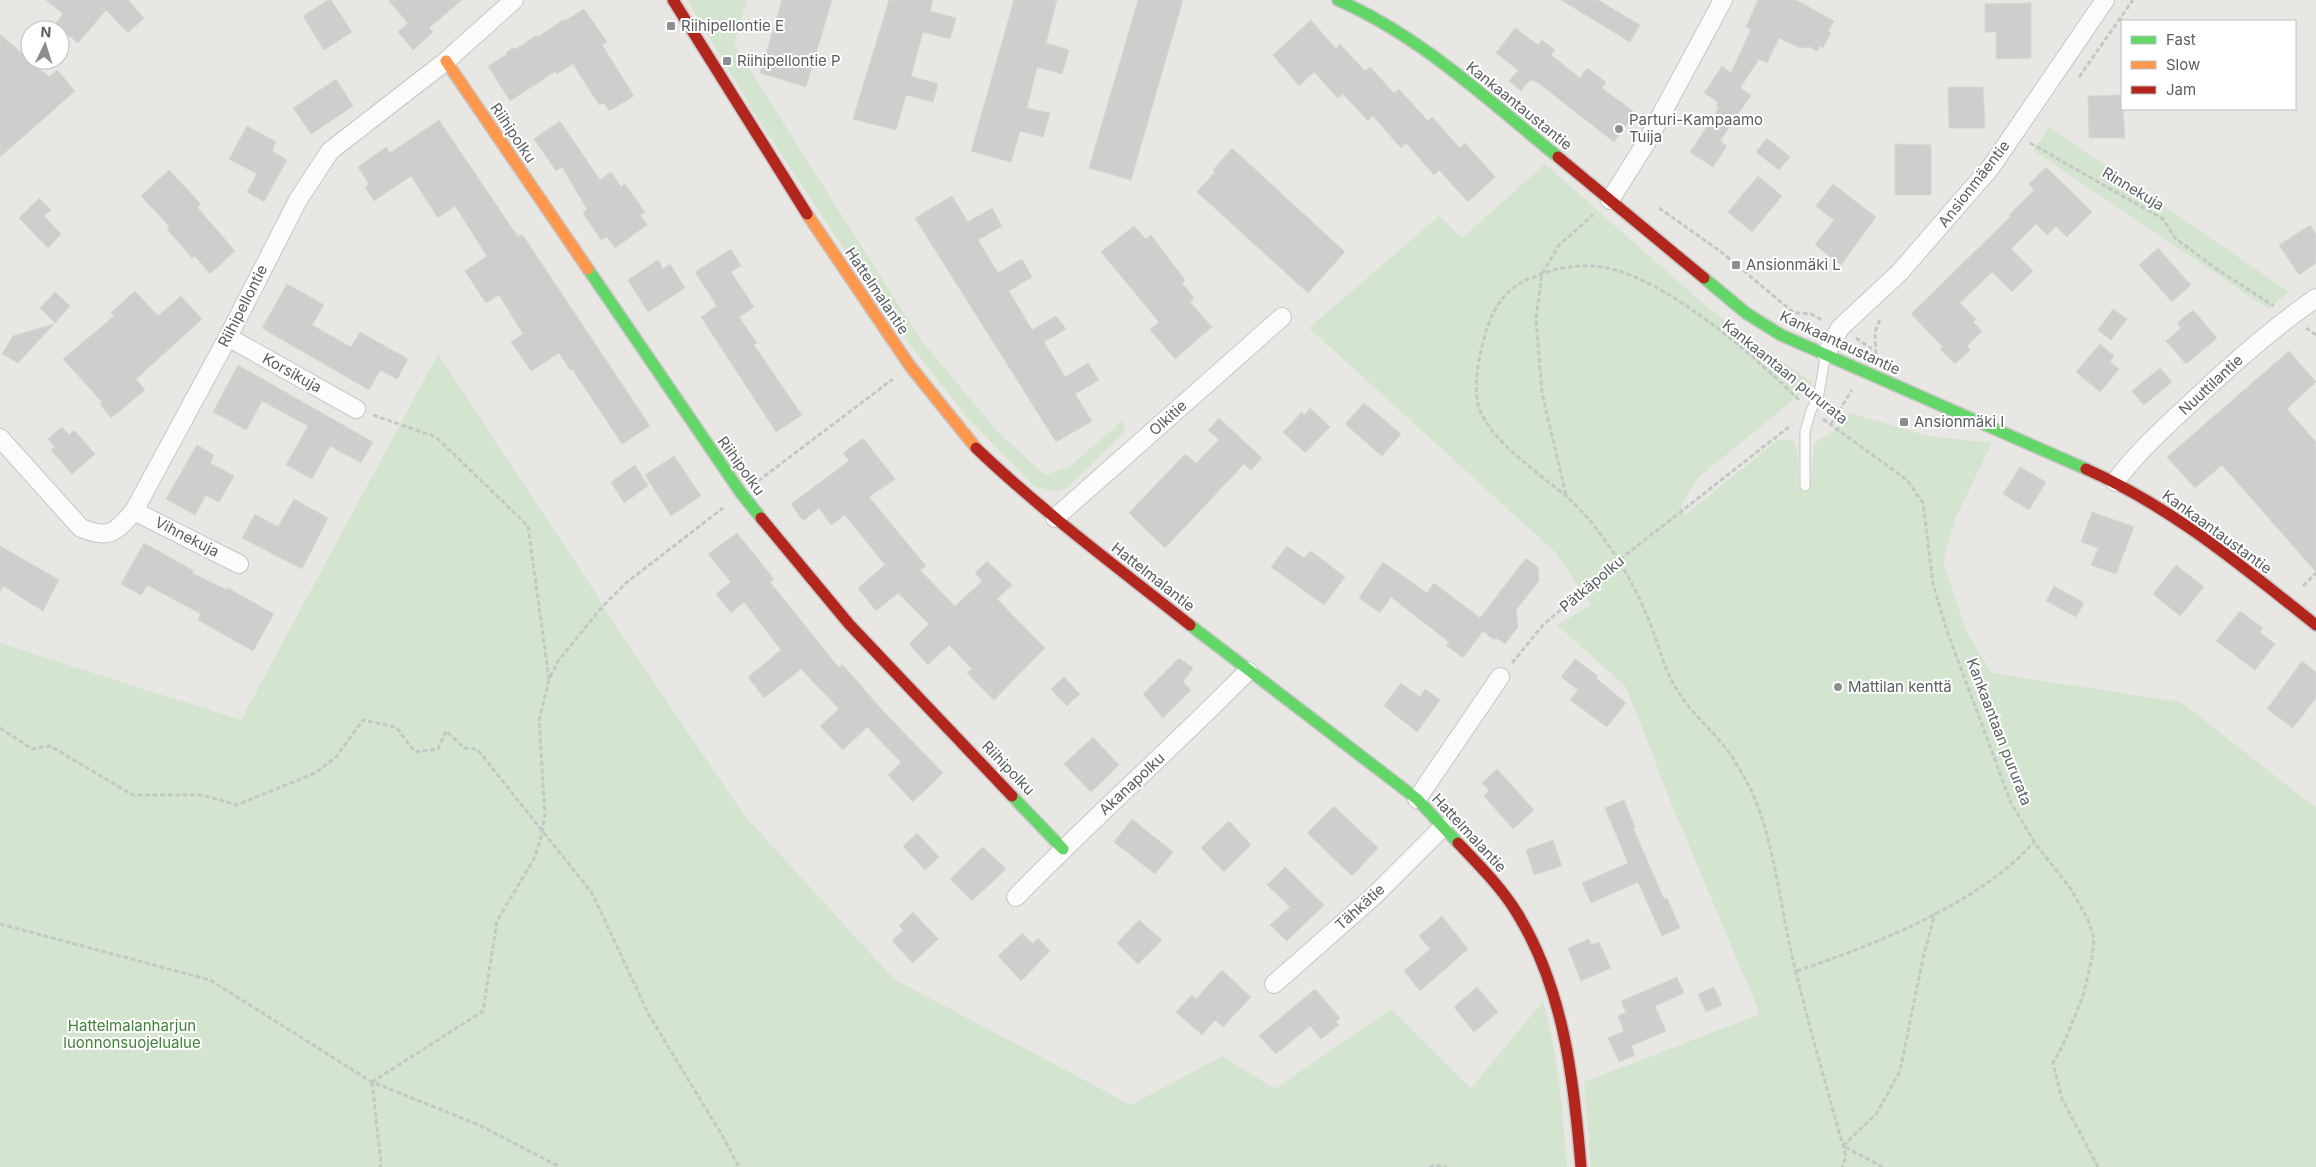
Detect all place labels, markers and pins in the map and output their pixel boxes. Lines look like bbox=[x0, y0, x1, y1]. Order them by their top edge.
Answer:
place label: Riihipellontie E bbox=[681, 16, 784, 35]
marker: Riihipellontie E bbox=[665, 20, 677, 32]
place label: Riihipellontie P bbox=[737, 51, 841, 70]
marker: Riihipellontie P bbox=[721, 55, 733, 67]
place label: Parturi-Kampaamo Tuija bbox=[1629, 110, 1763, 146]
marker: Parturi-Kampaamo Tuija bbox=[1613, 123, 1625, 135]
place label: Ansionmäki L bbox=[1746, 255, 1841, 274]
marker: Ansionmäki L bbox=[1730, 259, 1742, 271]
place label: Ansionmäki I bbox=[1914, 412, 2004, 431]
marker: Ansionmäki I bbox=[1898, 416, 1910, 428]
place label: Mattilan kenttä bbox=[1848, 677, 1952, 696]
marker: Mattilan kenttä bbox=[1832, 681, 1844, 693]

